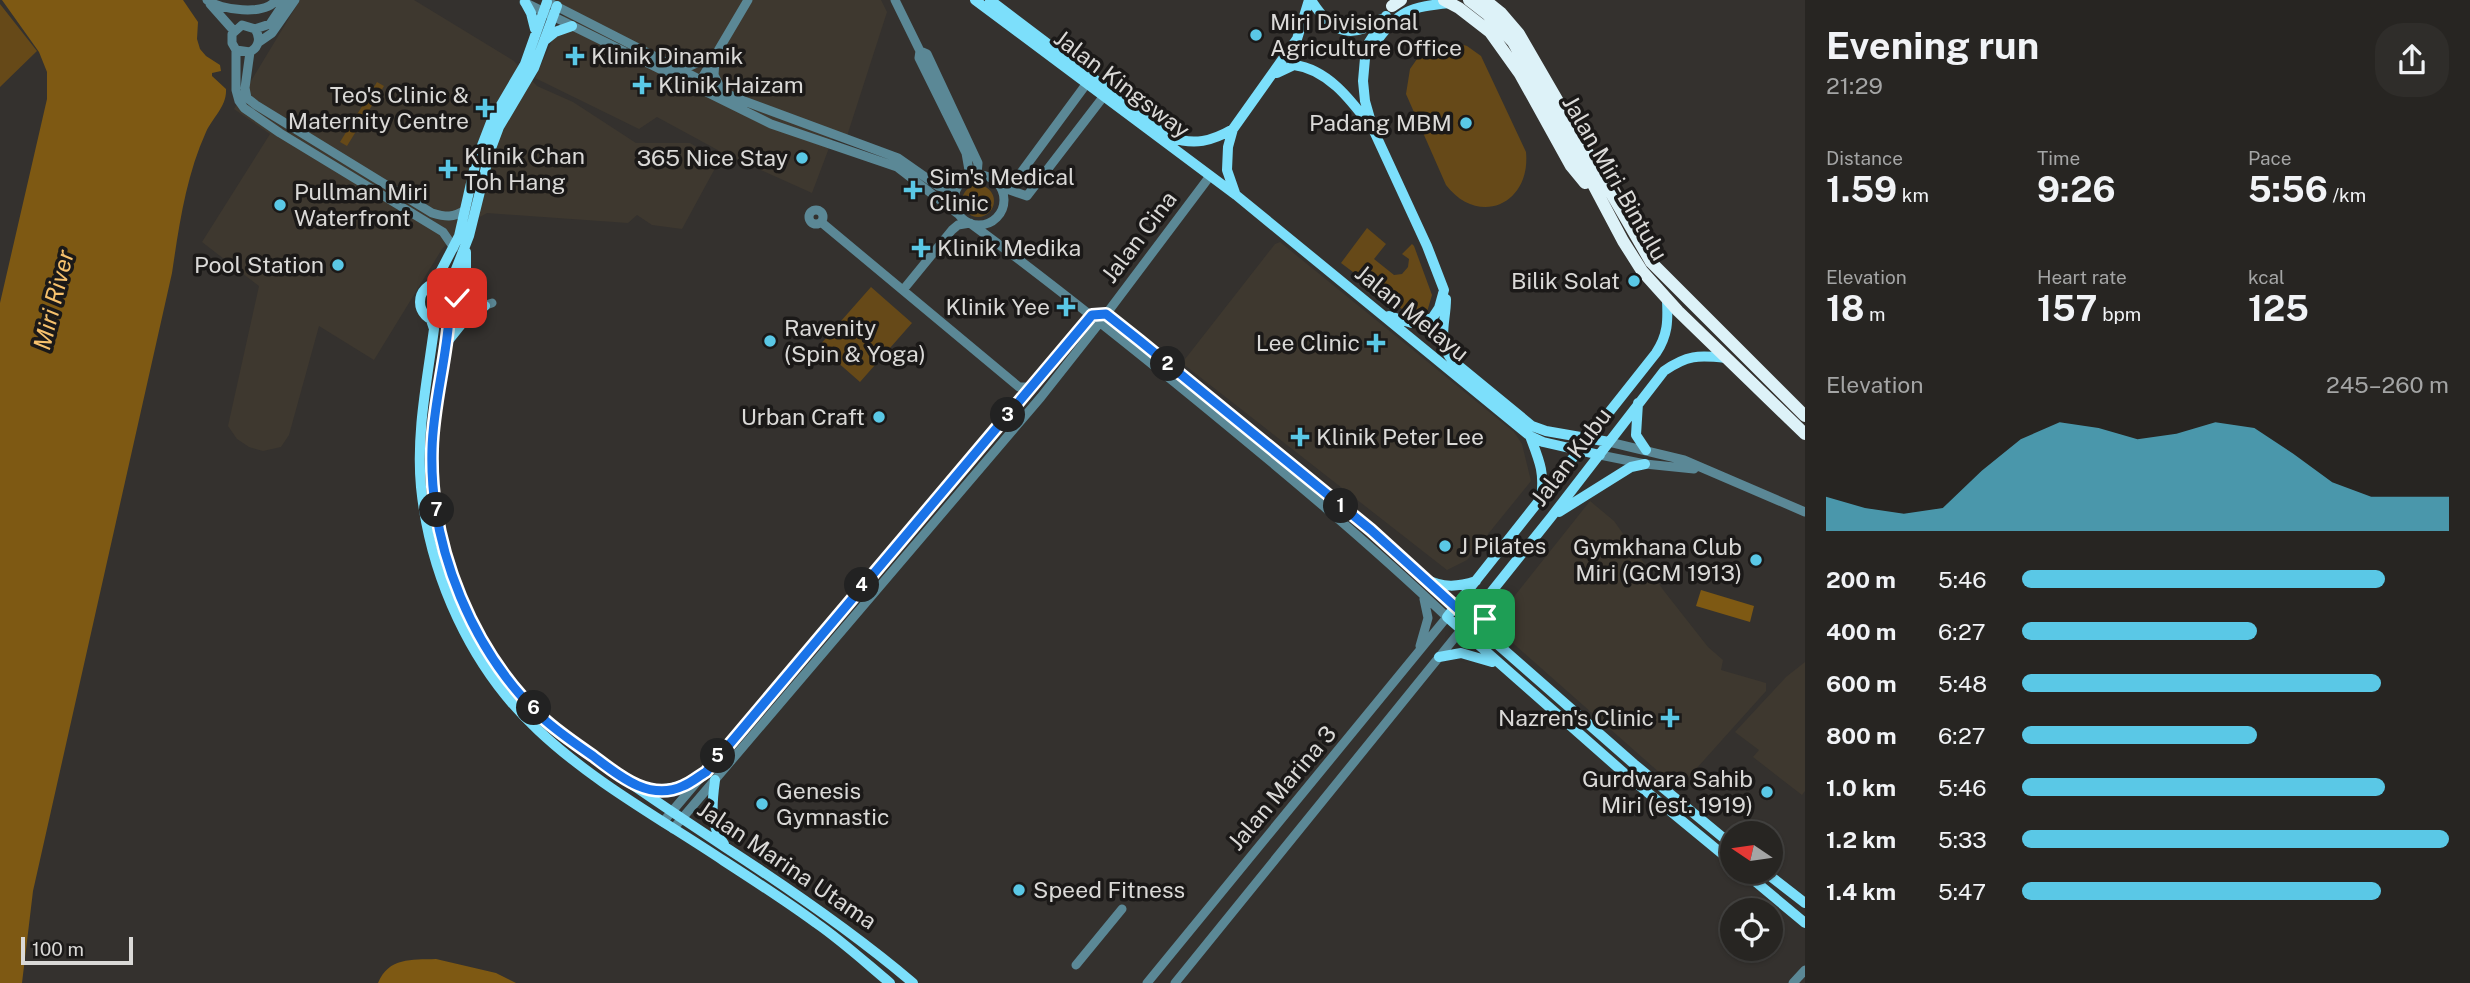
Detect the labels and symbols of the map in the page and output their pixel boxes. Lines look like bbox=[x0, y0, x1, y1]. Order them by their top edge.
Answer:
place label: Miri Divisional Agriculture Office bbox=[1270, 8, 1462, 61]
street label: Jalan Kingsway bbox=[1049, 24, 1195, 143]
marker: Miri Divisional Agriculture Office bbox=[1248, 27, 1264, 43]
place label: Klinik Dinamik bbox=[591, 42, 743, 69]
marker: Klinik Dinamik bbox=[565, 46, 585, 66]
place label: Klinik Haizam bbox=[658, 71, 804, 98]
marker: Klinik Haizam bbox=[632, 75, 652, 95]
place label: Teo's Clinic & Maternity Centre bbox=[288, 81, 469, 134]
street label: Jalan Miri-Bintulu bbox=[1557, 90, 1674, 265]
marker: Teo's Clinic & Maternity Centre bbox=[475, 98, 495, 118]
place label: Padang MBM bbox=[1309, 109, 1452, 136]
marker: Padang MBM bbox=[1458, 115, 1474, 131]
place label: Klinik Chan Toh Hang bbox=[464, 142, 585, 195]
place label: 365 Nice Stay bbox=[637, 144, 788, 171]
marker: 365 Nice Stay bbox=[794, 150, 810, 166]
marker: Klinik Chan Toh Hang bbox=[438, 159, 458, 179]
place label: Sim's Medical Clinic bbox=[929, 163, 1075, 216]
place label: Pullman Miri Waterfront bbox=[294, 178, 428, 231]
marker: Sim's Medical Clinic bbox=[903, 180, 923, 200]
street label: Jalan Cina bbox=[1095, 186, 1182, 288]
marker: Pullman Miri Waterfront bbox=[272, 197, 288, 213]
place label: Klinik Medika bbox=[937, 234, 1081, 261]
marker: Klinik Medika bbox=[911, 238, 931, 258]
water label: Miri River bbox=[27, 246, 79, 353]
place label: Pool Station bbox=[194, 251, 324, 278]
marker: Pool Station bbox=[330, 257, 346, 273]
street label: Jalan Melayu bbox=[1350, 259, 1475, 367]
place label: Bilik Solat bbox=[1511, 267, 1620, 294]
pin bbox=[427, 268, 487, 328]
marker: Bilik Solat bbox=[1626, 273, 1642, 289]
place label: Klinik Yee bbox=[945, 293, 1050, 320]
marker: Klinik Yee bbox=[1056, 297, 1076, 317]
place label: Ravenity (Spin & Yoga) bbox=[784, 314, 926, 367]
place label: Lee Clinic bbox=[1256, 329, 1360, 356]
marker: Ravenity (Spin & Yoga) bbox=[762, 333, 778, 349]
marker: Lee Clinic bbox=[1366, 333, 1386, 353]
pin: 2 bbox=[1150, 346, 1186, 382]
pin: 3 bbox=[990, 398, 1026, 432]
street label: Jalan Kubu bbox=[1525, 402, 1616, 511]
place label: Urban Craft bbox=[741, 403, 865, 430]
marker: Urban Craft bbox=[871, 409, 887, 425]
place label: Klinik Peter Lee bbox=[1316, 423, 1484, 450]
marker: Klinik Peter Lee bbox=[1290, 427, 1310, 447]
pin: 1 bbox=[1324, 489, 1358, 524]
pin: 7 bbox=[420, 492, 454, 528]
place label: J Pilates bbox=[1459, 532, 1546, 559]
place label: Gymkhana Club Miri (GCM 1913) bbox=[1573, 533, 1742, 586]
marker: J Pilates bbox=[1437, 538, 1453, 554]
marker: Gymkhana Club Miri (GCM 1913) bbox=[1748, 552, 1764, 568]
pin: 4 bbox=[844, 568, 880, 602]
pin bbox=[1455, 589, 1515, 649]
pin: 6 bbox=[516, 690, 552, 726]
place label: Nazren's Clinic bbox=[1498, 704, 1654, 731]
marker: Nazren's Clinic bbox=[1660, 708, 1680, 728]
street label: Jalan Marina 3 bbox=[1222, 720, 1341, 855]
pin: 5 bbox=[700, 738, 736, 774]
place label: Gurdwara Sahib Miri (est. 1919) bbox=[1582, 765, 1753, 818]
place label: Genesis Gymnastic bbox=[776, 777, 889, 830]
marker: Gurdwara Sahib Miri (est. 1919) bbox=[1759, 784, 1775, 800]
street label: Jalan Marina Utama bbox=[693, 795, 882, 935]
marker: Genesis Gymnastic bbox=[754, 796, 770, 812]
north arrow bbox=[1720, 821, 1783, 884]
place label: Speed Fitness bbox=[1033, 876, 1185, 903]
marker: Speed Fitness bbox=[1011, 882, 1027, 898]
scale bar bbox=[21, 934, 133, 966]

